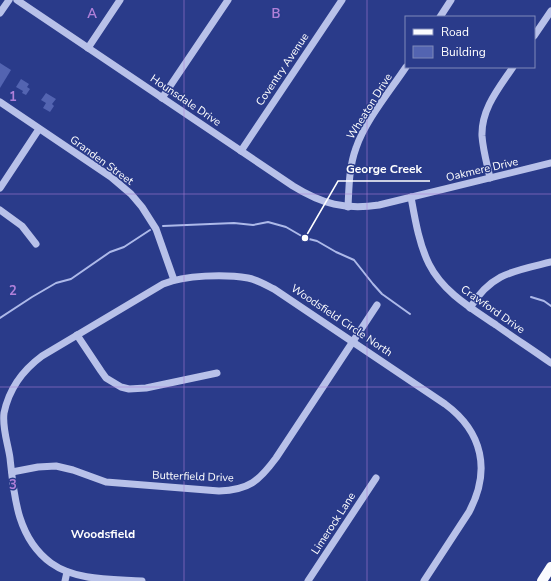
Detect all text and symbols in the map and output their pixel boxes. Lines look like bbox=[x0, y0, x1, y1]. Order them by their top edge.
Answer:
text: A bbox=[87, 5, 97, 23]
text: B bbox=[272, 5, 281, 23]
legend bbox=[405, 16, 535, 68]
text: Road bbox=[441, 24, 469, 40]
street label: Coventry Avenue bbox=[252, 30, 312, 109]
text: Building bbox=[441, 44, 486, 60]
street label: Wheaton Drive bbox=[343, 70, 396, 142]
street label: Hounsdale Drive bbox=[147, 71, 224, 130]
text: 1 bbox=[9, 88, 17, 106]
street label: Granden Street bbox=[67, 132, 137, 189]
street label: Oakmere Drive bbox=[445, 154, 520, 185]
callout: George Creek bbox=[338, 157, 430, 181]
text: George Creek bbox=[346, 161, 423, 177]
street label: Woodsfield Circle North bbox=[288, 281, 395, 360]
text: 2 bbox=[9, 282, 17, 300]
street label: Crawford Drive bbox=[458, 282, 528, 337]
street label: Butterfield Drive bbox=[152, 468, 234, 485]
text: 3 bbox=[9, 476, 17, 494]
street label: Limerock Lane bbox=[308, 489, 359, 557]
district label: Woodsfield bbox=[71, 526, 135, 542]

